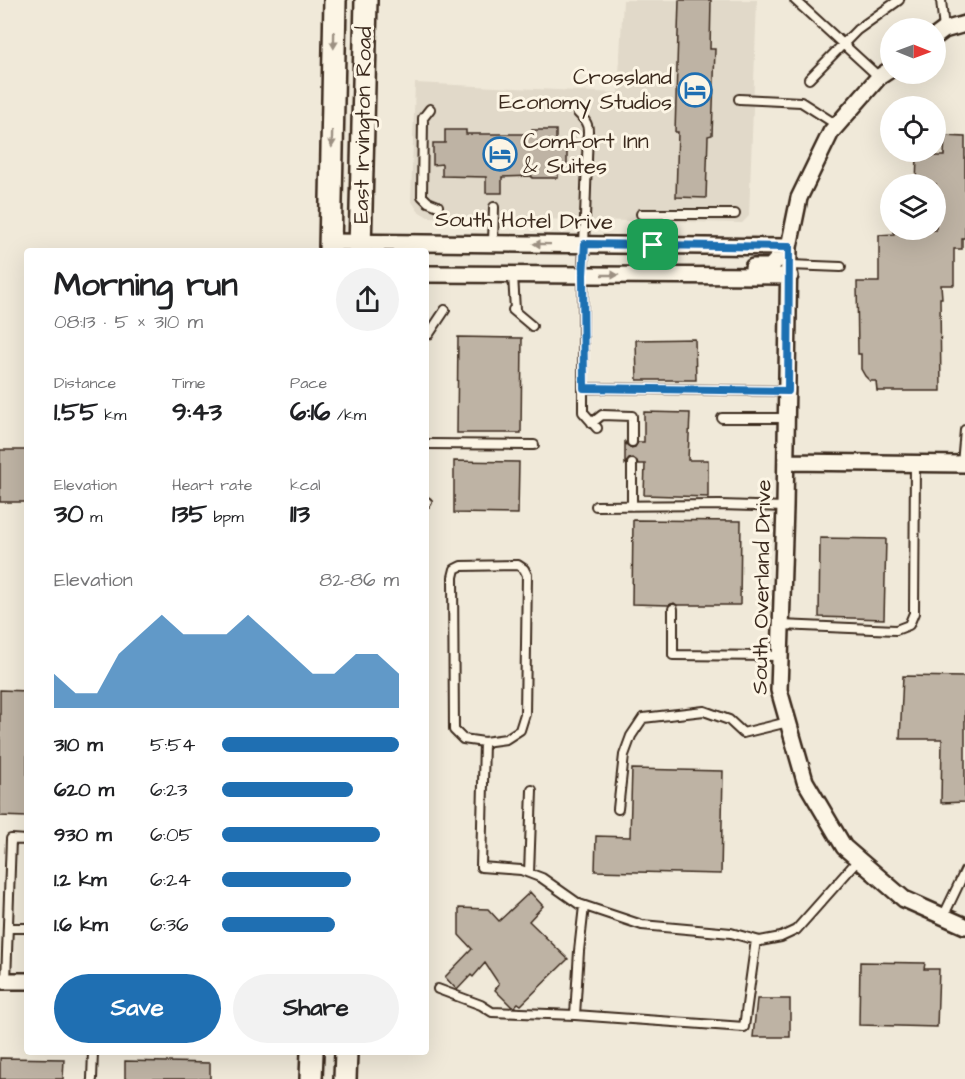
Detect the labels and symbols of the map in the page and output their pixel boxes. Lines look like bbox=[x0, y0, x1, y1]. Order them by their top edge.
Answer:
north arrow bbox=[880, 18, 946, 84]
street label: East Irvington Road bbox=[346, 26, 381, 224]
one-way arrow bbox=[329, 31, 339, 50]
place label: Crossland Economy Studios bbox=[499, 62, 672, 119]
hotel icon: Crossland Economy Studios bbox=[677, 72, 713, 108]
place label: Comfort Inn & Suites bbox=[523, 126, 649, 182]
one-way arrow bbox=[327, 130, 337, 149]
hotel icon: Comfort Inn & Suites bbox=[482, 136, 518, 172]
street label: South Hotel Drive bbox=[435, 204, 613, 238]
pin bbox=[627, 219, 678, 270]
one-way arrow bbox=[532, 239, 551, 249]
one-way arrow bbox=[601, 271, 620, 280]
street label: South Overland Drive bbox=[745, 479, 779, 695]

